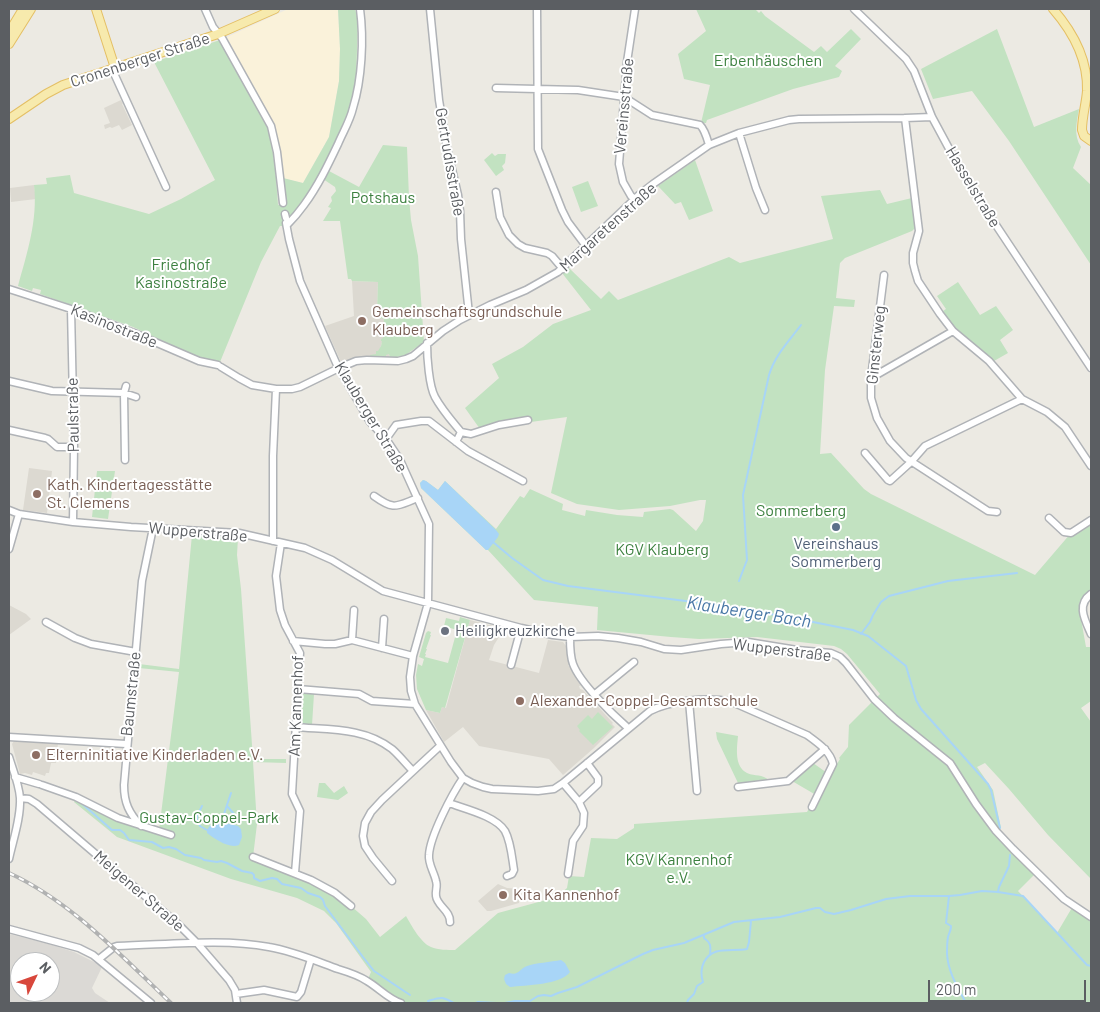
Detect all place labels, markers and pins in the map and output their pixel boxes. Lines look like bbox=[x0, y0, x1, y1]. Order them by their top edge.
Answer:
place label: Gemeinschaftsgrundschule Klauberg bbox=[372, 302, 562, 340]
marker: Gemeinschaftsgrundschule Klauberg bbox=[356, 315, 368, 327]
place label: Kath. Kindertagesstätte St. Clemens bbox=[47, 475, 212, 513]
marker: Kath. Kindertagesstätte St. Clemens bbox=[31, 488, 43, 500]
marker: Vereinshaus Sommerberg bbox=[830, 521, 842, 533]
place label: Vereinshaus Sommerberg bbox=[791, 534, 881, 572]
place label: Heiligkreuzkirche bbox=[455, 621, 576, 641]
marker: Heiligkreuzkirche bbox=[439, 625, 451, 637]
place label: Alexander-Coppel-Gesamtschule bbox=[530, 691, 758, 711]
marker: Alexander-Coppel-Gesamtschule bbox=[514, 695, 526, 707]
place label: Elterninitiative Kinderladen e.V. bbox=[46, 745, 263, 765]
marker: Elterninitiative Kinderladen e.V. bbox=[30, 749, 42, 761]
place label: Kita Kannenhof bbox=[513, 885, 619, 905]
marker: Kita Kannenhof bbox=[497, 889, 509, 901]

